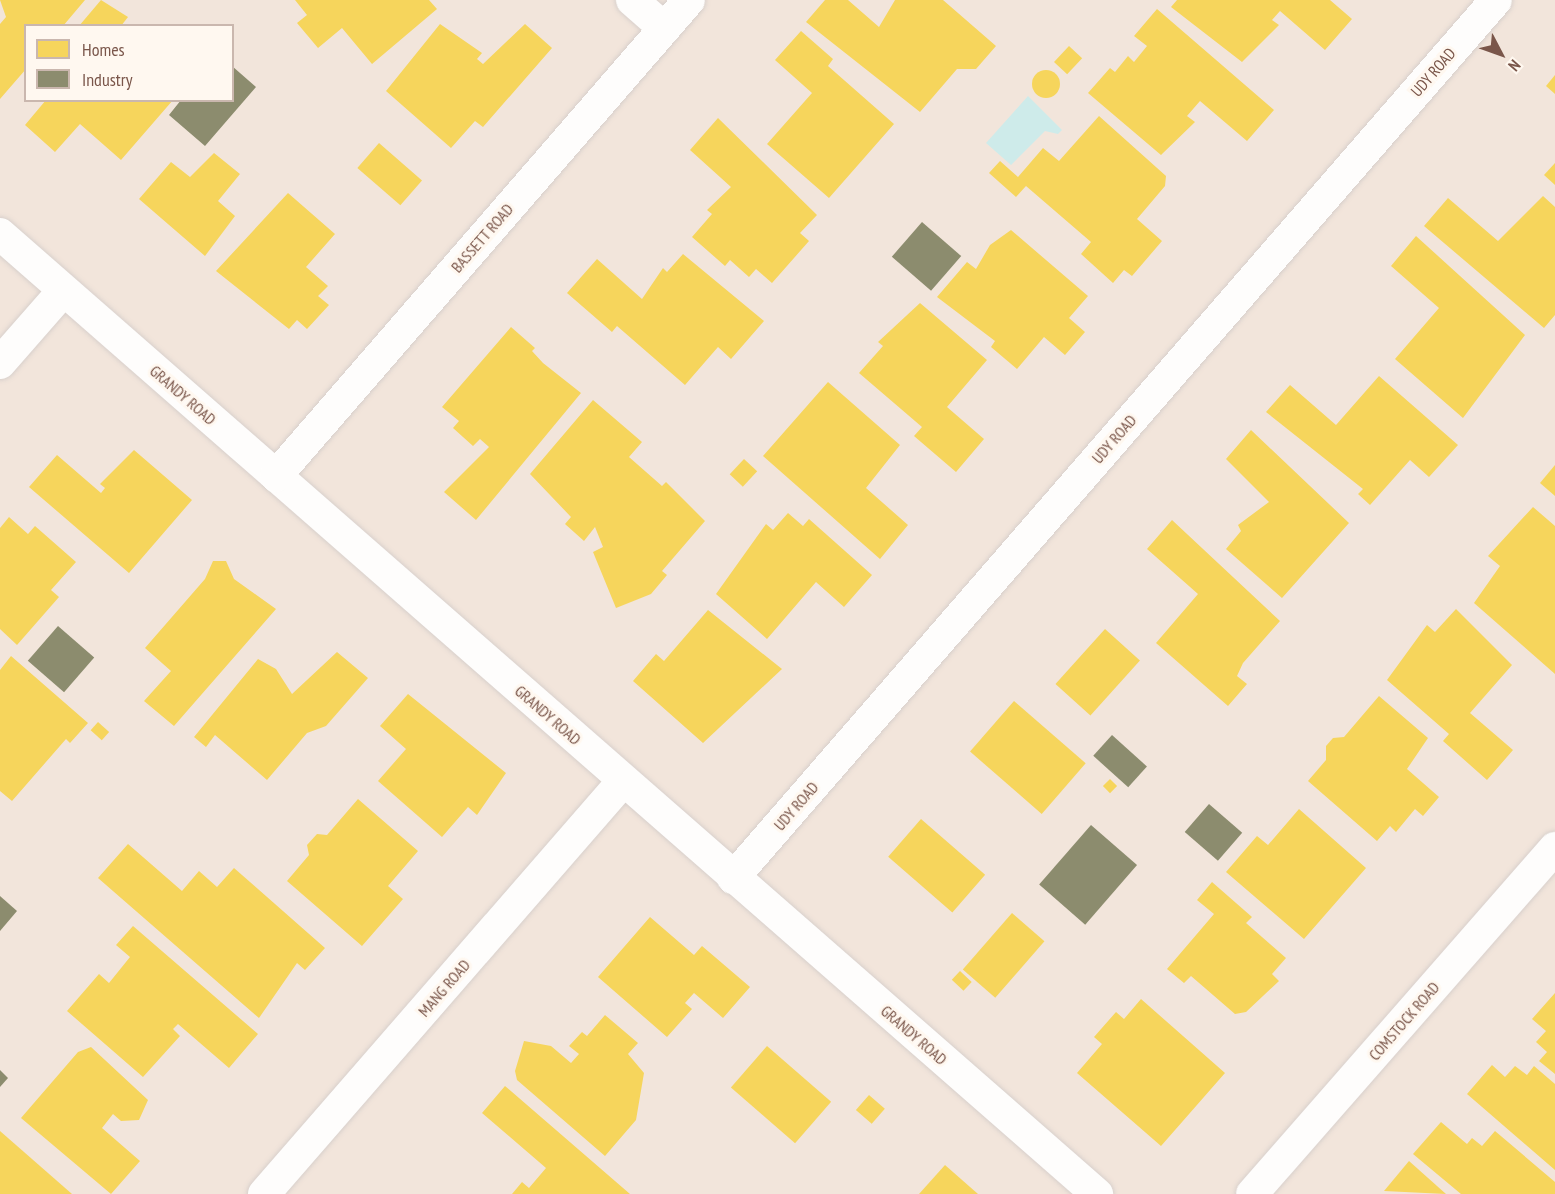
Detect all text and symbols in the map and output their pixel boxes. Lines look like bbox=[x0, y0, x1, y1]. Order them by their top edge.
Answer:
legend bbox=[24, 24, 234, 102]
north arrow bbox=[1471, 24, 1531, 84]
text: Homes bbox=[82, 38, 125, 61]
street label: UDY ROAD bbox=[1407, 44, 1459, 100]
text: N bbox=[1504, 56, 1525, 76]
text: Industry bbox=[82, 68, 132, 91]
street label: BASSETT ROAD bbox=[447, 200, 517, 276]
street label: GRANDY ROAD bbox=[146, 361, 220, 429]
street label: UDY ROAD bbox=[1088, 411, 1140, 467]
street label: GRANDY ROAD bbox=[511, 681, 585, 749]
street label: UDY ROAD bbox=[770, 778, 822, 834]
street label: MANG ROAD bbox=[414, 956, 474, 1020]
street label: COMSTOCK ROAD bbox=[1364, 978, 1444, 1064]
street label: GRANDY ROAD bbox=[877, 1001, 951, 1069]

